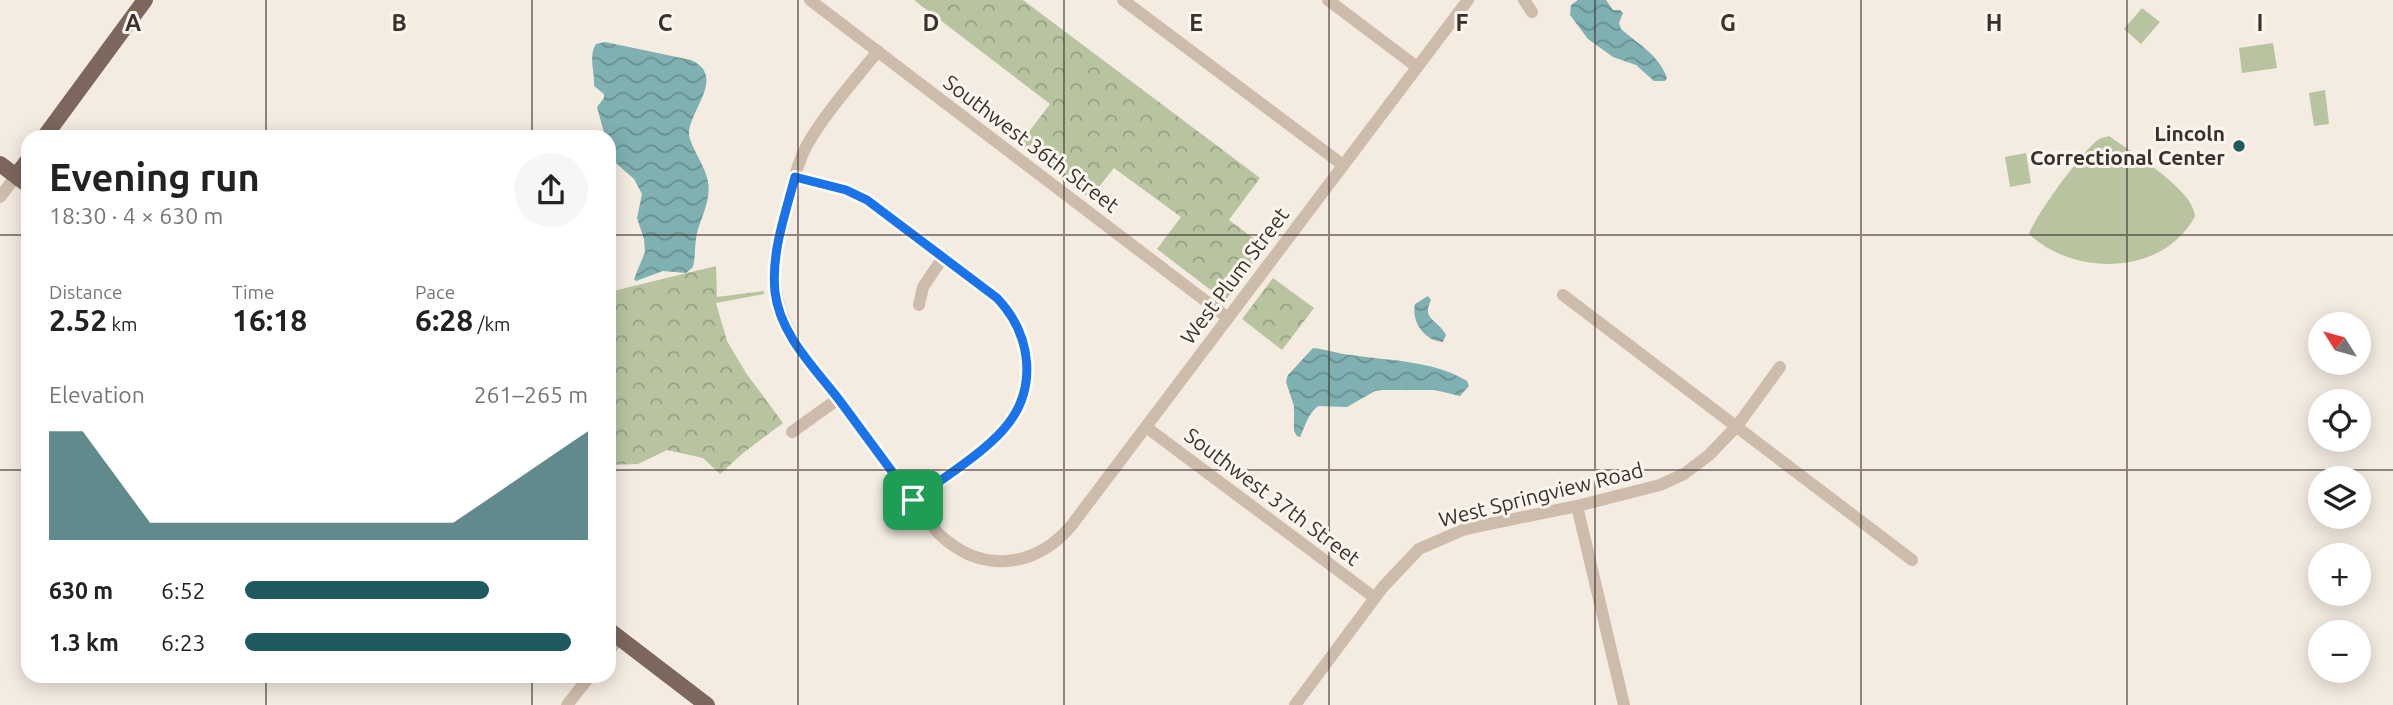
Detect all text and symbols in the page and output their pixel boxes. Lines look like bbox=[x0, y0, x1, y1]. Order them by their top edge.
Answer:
text: A bbox=[125, 10, 141, 35]
text: B bbox=[391, 10, 407, 35]
text: C bbox=[658, 10, 673, 35]
text: D bbox=[923, 10, 939, 35]
text: E bbox=[1189, 10, 1203, 35]
text: F bbox=[1456, 10, 1469, 35]
text: G bbox=[1720, 10, 1736, 35]
text: H bbox=[1986, 10, 2002, 35]
text: I bbox=[2257, 10, 2263, 35]
street label: Southwest 36th Street bbox=[939, 70, 1124, 217]
place label: Lincoln Correctional Center bbox=[2030, 121, 2225, 169]
marker: Lincoln Correctional Center bbox=[2231, 138, 2247, 154]
button: share bbox=[514, 153, 588, 227]
text: Evening run bbox=[49, 156, 260, 198]
street label: West Plum Street bbox=[1175, 202, 1293, 348]
text: 18:30 · 4 × 630 m bbox=[49, 203, 223, 228]
text: Distance bbox=[49, 281, 123, 303]
text: Time bbox=[232, 281, 274, 303]
text: Pace bbox=[415, 281, 455, 303]
text: 2.52 bbox=[49, 303, 107, 337]
text: 16:18 bbox=[232, 303, 307, 337]
text: 6:28 bbox=[415, 303, 473, 337]
north arrow bbox=[2308, 312, 2371, 374]
map controls bbox=[2308, 312, 2371, 683]
text: km bbox=[107, 313, 137, 335]
text: /km bbox=[473, 313, 511, 335]
text: Elevation bbox=[49, 382, 145, 407]
text: 261–265 m bbox=[474, 382, 588, 407]
button: locate bbox=[2308, 389, 2371, 452]
street label: Southwest 37th Street bbox=[1180, 423, 1365, 570]
street label: West Springview Road bbox=[1436, 457, 1645, 531]
button: layers bbox=[2308, 466, 2371, 529]
pin bbox=[883, 470, 943, 530]
icon: arrive bbox=[894, 481, 932, 519]
button: + bbox=[2308, 543, 2371, 606]
text: 630 m bbox=[49, 578, 113, 603]
text: 6:52 bbox=[161, 578, 206, 603]
button: − bbox=[2308, 620, 2371, 683]
text: 1.3 km bbox=[49, 630, 119, 655]
text: 6:23 bbox=[161, 630, 206, 655]

